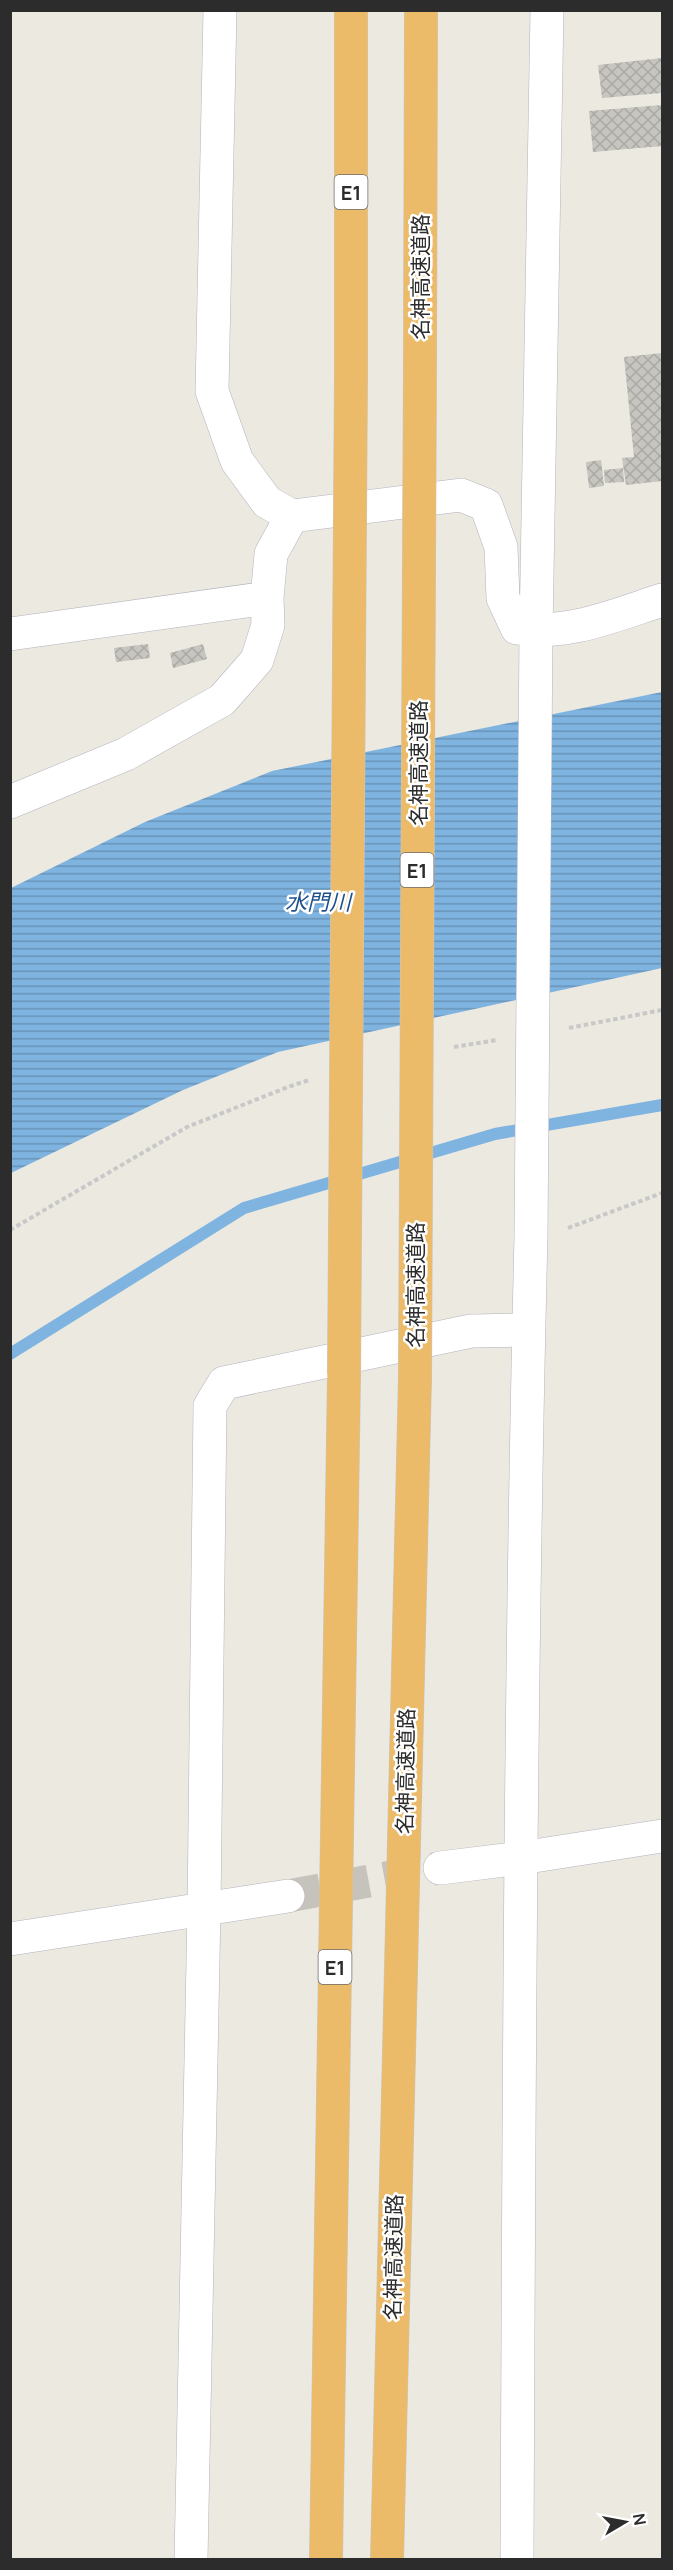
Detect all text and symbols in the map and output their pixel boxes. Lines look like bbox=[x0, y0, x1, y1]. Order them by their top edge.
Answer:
road number: E1 bbox=[334, 175, 368, 209]
street label: 名神高速道路 bbox=[406, 214, 434, 340]
street label: 名神高速道路 bbox=[404, 700, 432, 826]
road number: E1 bbox=[400, 853, 434, 887]
water label: 水門川 bbox=[285, 887, 353, 917]
street label: 名神高速道路 bbox=[401, 1222, 429, 1348]
street label: 名神高速道路 bbox=[390, 1708, 420, 1834]
road number: E1 bbox=[318, 1950, 352, 1984]
street label: 名神高速道路 bbox=[378, 2194, 408, 2320]
north arrow bbox=[595, 2492, 655, 2552]
text: N bbox=[628, 2512, 652, 2527]

